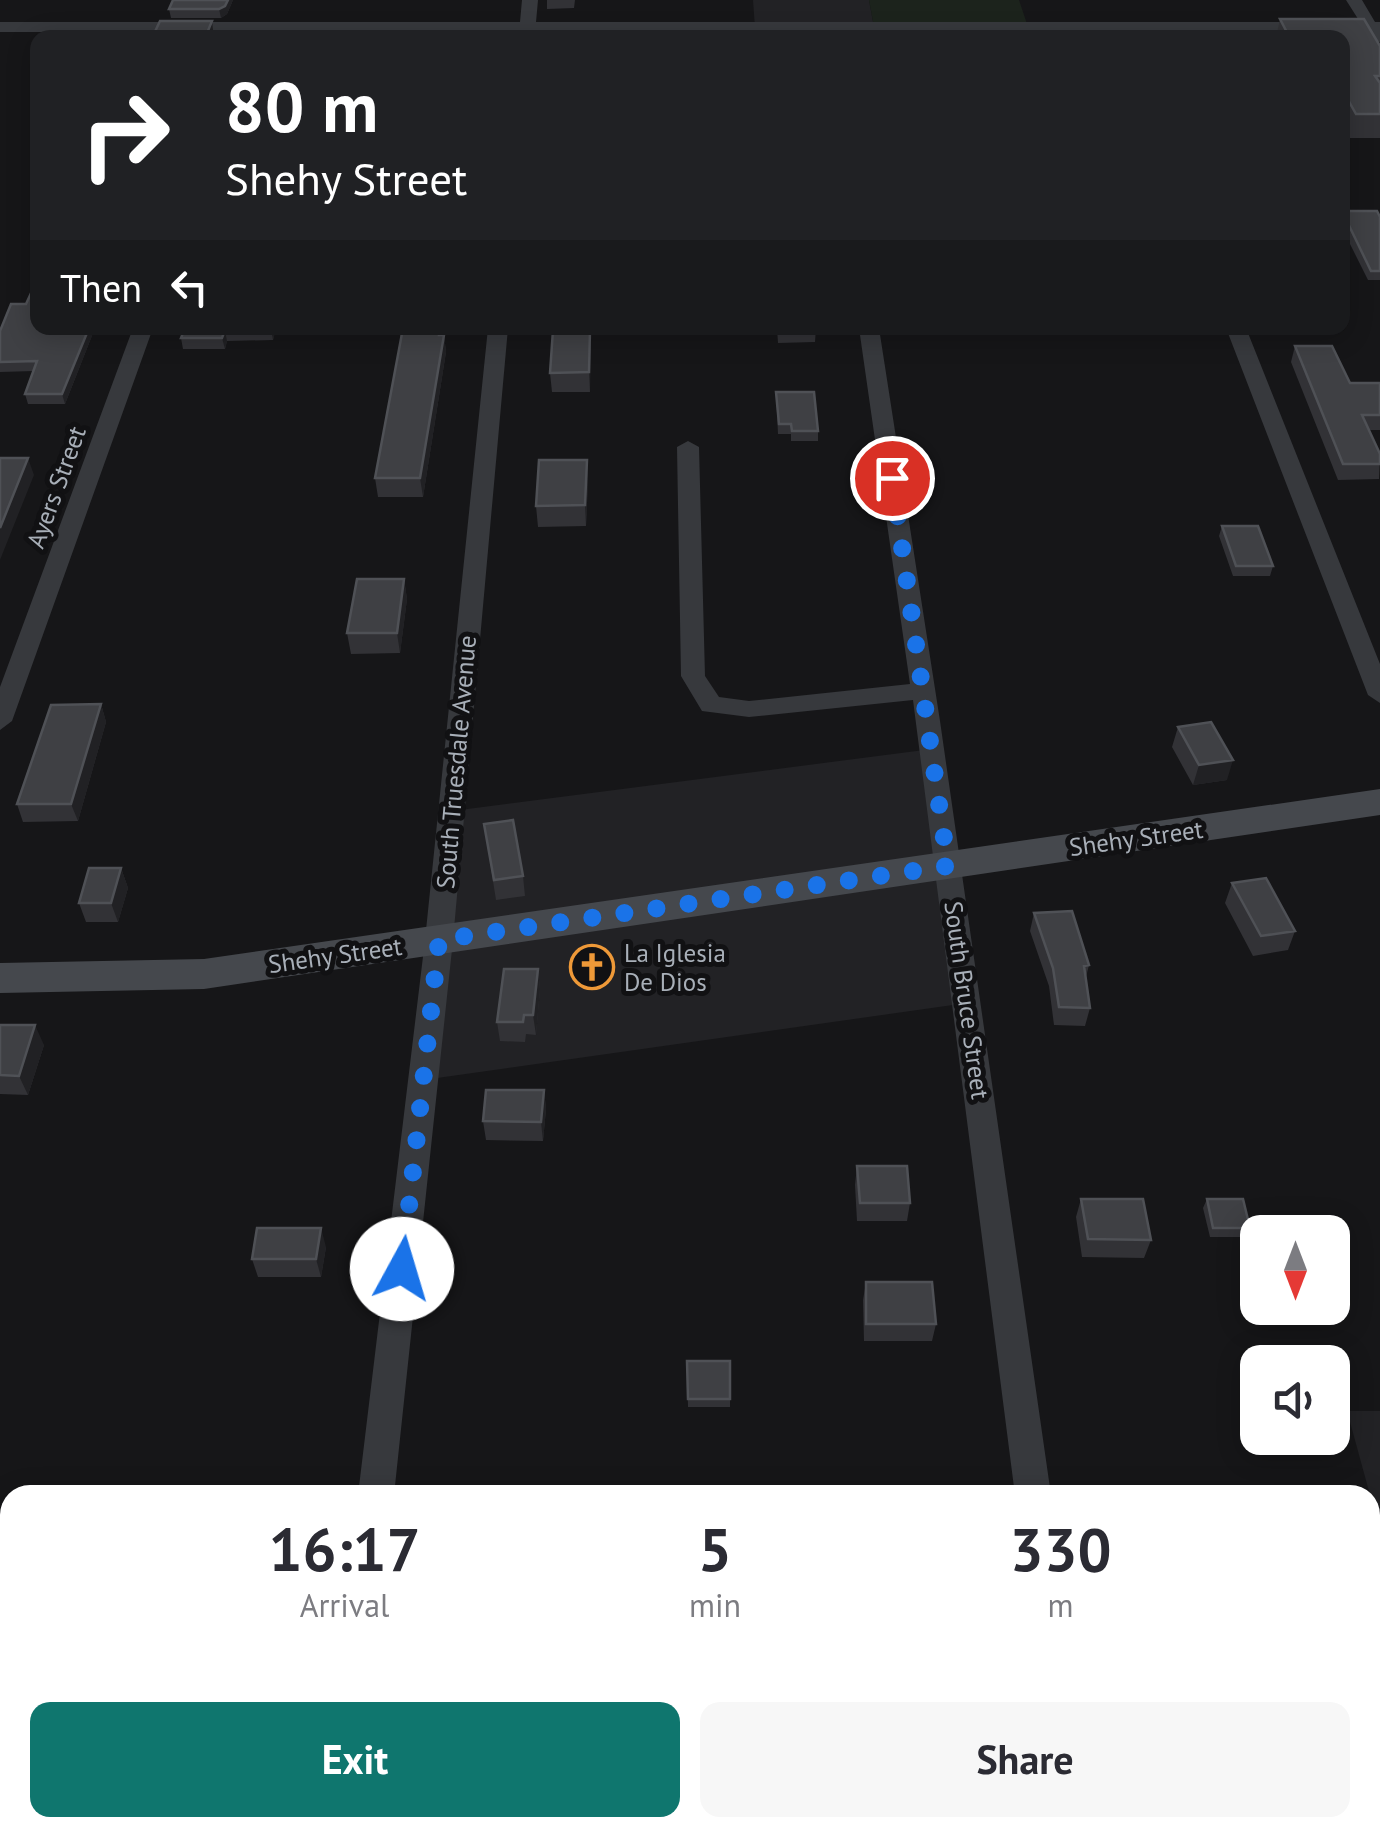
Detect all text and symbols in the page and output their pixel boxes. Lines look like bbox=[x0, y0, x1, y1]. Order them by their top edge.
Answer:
text: 80 m bbox=[225, 61, 378, 151]
icon: right bbox=[60, 70, 190, 200]
text: Shehy Street bbox=[225, 149, 467, 207]
icon: left bbox=[162, 260, 217, 315]
text: Then bbox=[60, 263, 142, 312]
street label: Ayers Street bbox=[19, 421, 93, 552]
pin bbox=[850, 436, 935, 521]
icon: arrive bbox=[865, 451, 920, 506]
street label: South Truesdale Avenue bbox=[429, 634, 483, 890]
street label: Shehy Street bbox=[1067, 813, 1205, 863]
street label: South Bruce Street bbox=[937, 899, 997, 1102]
street label: Shehy Street bbox=[266, 930, 404, 980]
place label: La Iglesia De Dios bbox=[624, 937, 726, 998]
church icon: La Iglesia De Dios bbox=[569, 944, 615, 990]
north arrow bbox=[1240, 1215, 1350, 1325]
map controls bbox=[1240, 1215, 1350, 1455]
position arrow bbox=[350, 1217, 454, 1321]
button: sound bbox=[1240, 1345, 1350, 1455]
text: 16:17 bbox=[268, 1510, 421, 1588]
text: 5 bbox=[698, 1510, 732, 1588]
text: 330 bbox=[1010, 1510, 1112, 1588]
text: Arrival bbox=[300, 1584, 389, 1626]
text: min bbox=[689, 1584, 741, 1626]
text: m bbox=[1048, 1584, 1074, 1626]
button: Exit bbox=[30, 1702, 680, 1817]
button: Share bbox=[700, 1702, 1350, 1817]

